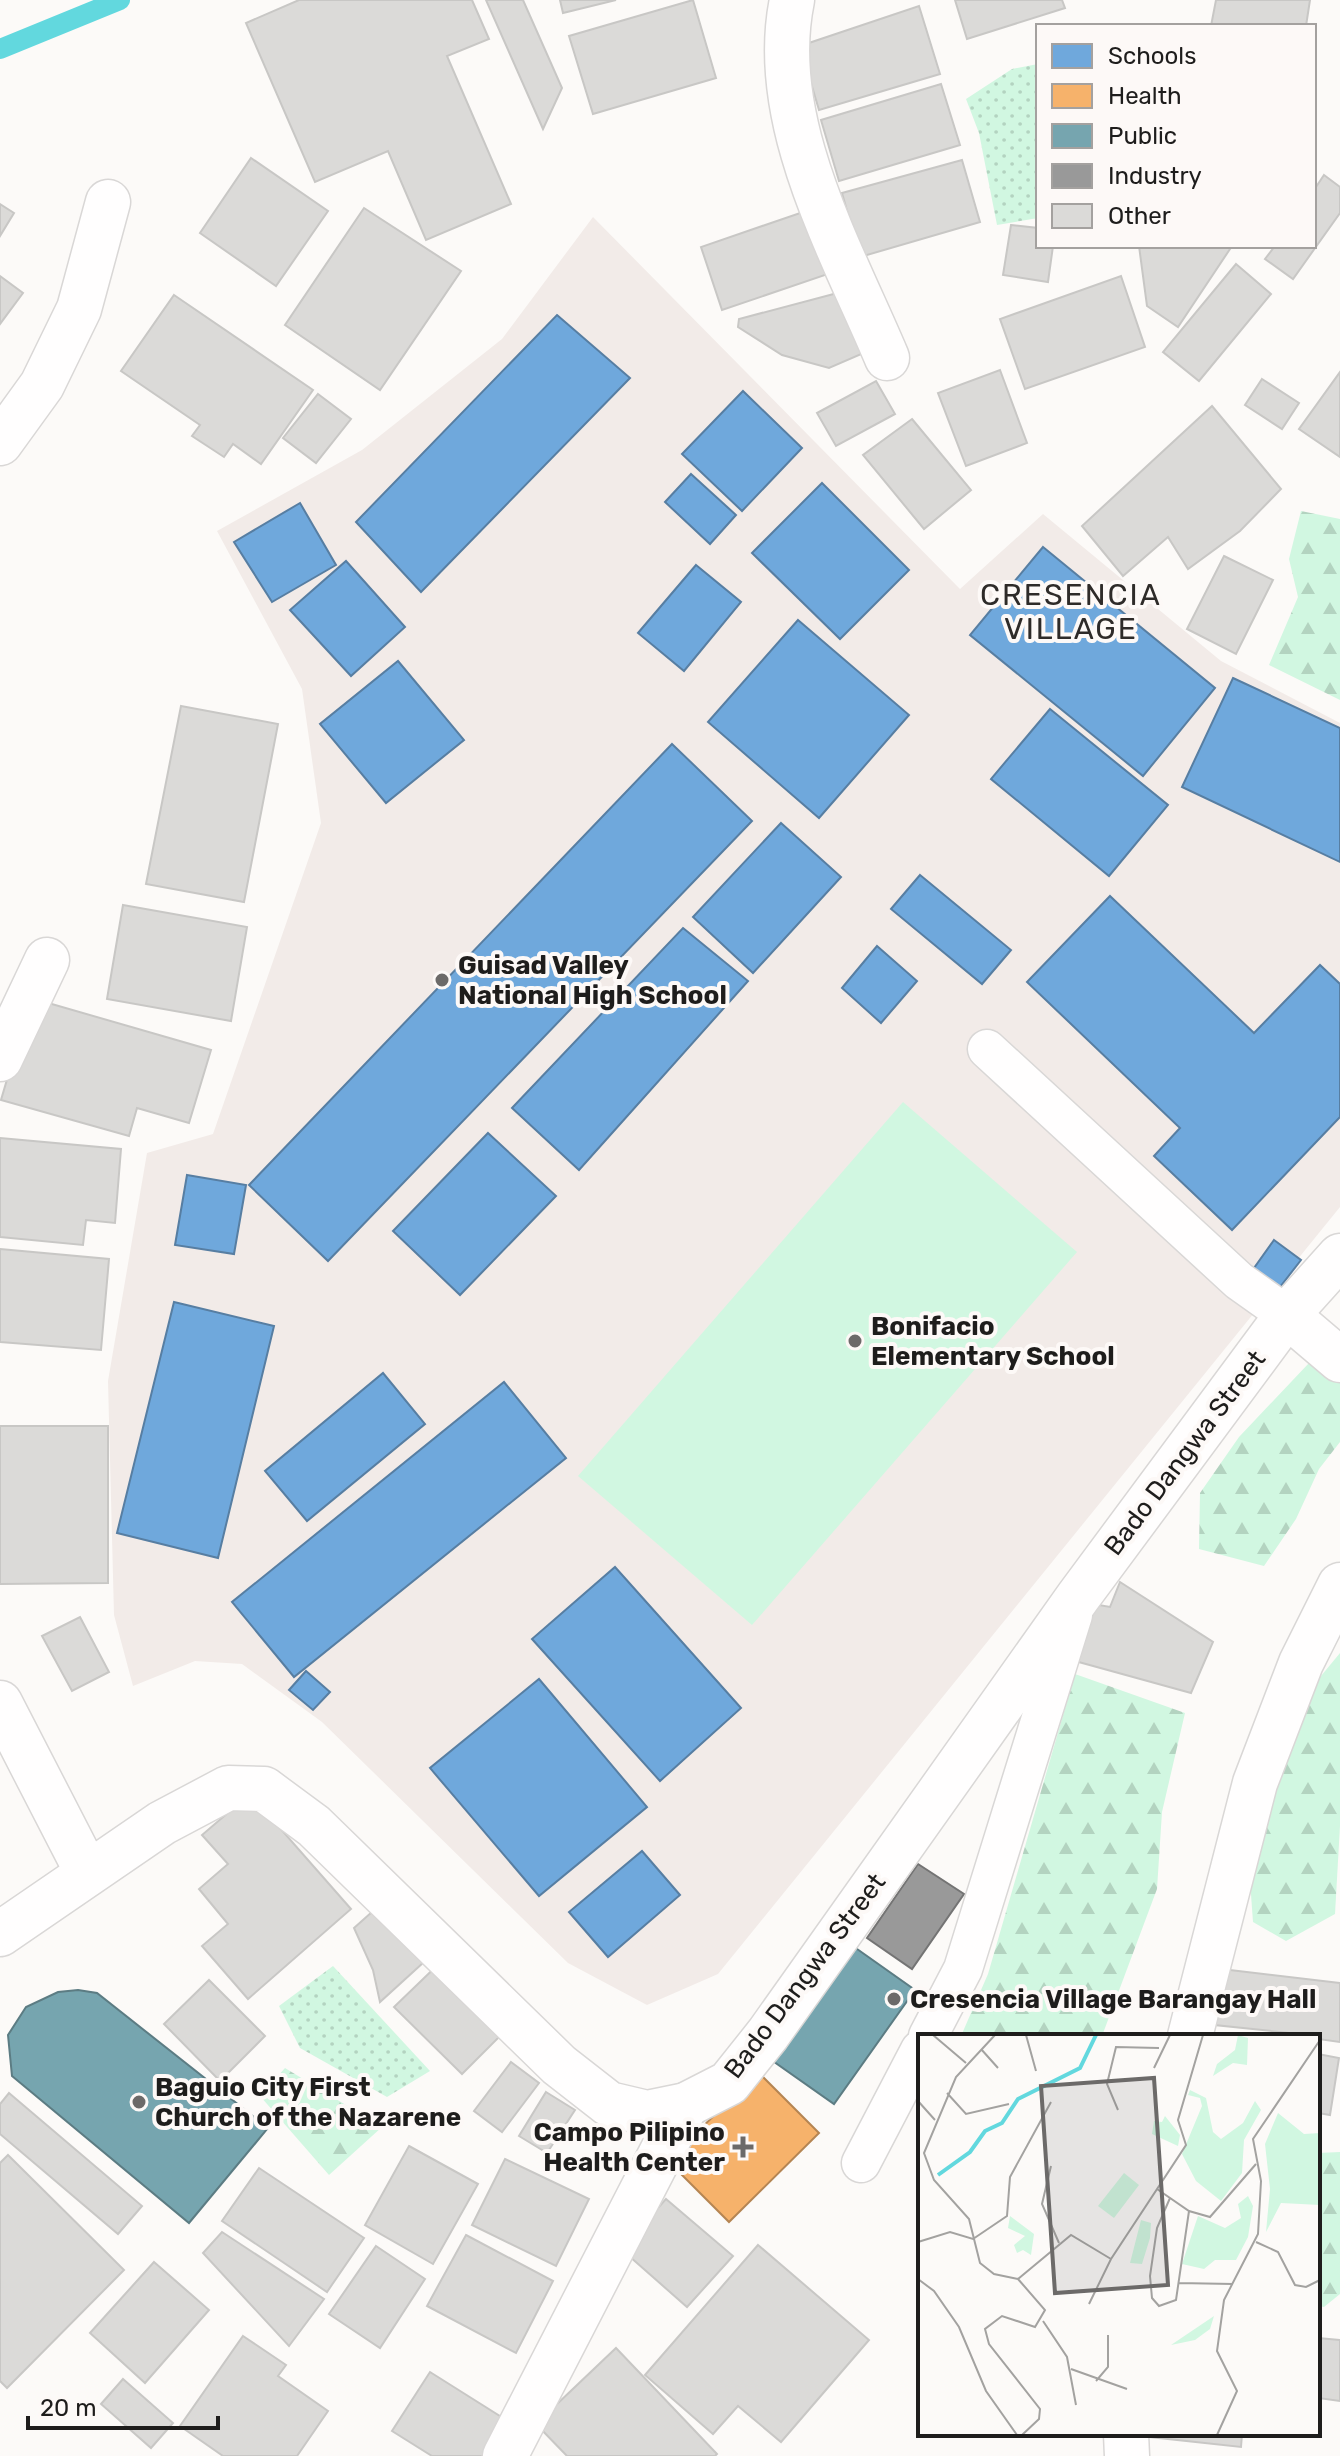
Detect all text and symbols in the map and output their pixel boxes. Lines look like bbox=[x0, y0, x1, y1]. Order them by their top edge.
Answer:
legend bbox=[1036, 24, 1316, 248]
text: Schools bbox=[1108, 42, 1196, 70]
text: Health bbox=[1108, 82, 1182, 110]
text: Public bbox=[1108, 122, 1177, 150]
text: Industry bbox=[1108, 162, 1202, 190]
text: Other bbox=[1108, 202, 1171, 230]
district label: CRESENCIA VILLAGE bbox=[980, 577, 1162, 647]
place label: Guisad Valley National High School bbox=[458, 950, 727, 1011]
marker: Guisad Valley National High School bbox=[433, 971, 451, 989]
place label: Bonifacio Elementary School bbox=[871, 1311, 1115, 1372]
marker: Bonifacio Elementary School bbox=[846, 1332, 864, 1350]
street label: Bado Dangwa Street bbox=[1098, 1344, 1272, 1562]
street label: Bado Dangwa Street bbox=[718, 1867, 892, 2085]
place label: Cresencia Village Barangay Hall bbox=[910, 1984, 1316, 2015]
marker: Cresencia Village Barangay Hall bbox=[885, 1990, 903, 2008]
inset map bbox=[918, 2034, 1320, 2436]
place label: Baguio City First Church of the Nazarene bbox=[155, 2072, 461, 2133]
marker: Baguio City First Church of the Nazarene bbox=[130, 2093, 148, 2111]
place label: Campo Pilipino Health Center bbox=[533, 2117, 725, 2178]
marker: Campo Pilipino Health Center bbox=[732, 2136, 754, 2158]
scale bar bbox=[28, 2380, 218, 2430]
text: 20 m bbox=[40, 2394, 97, 2422]

